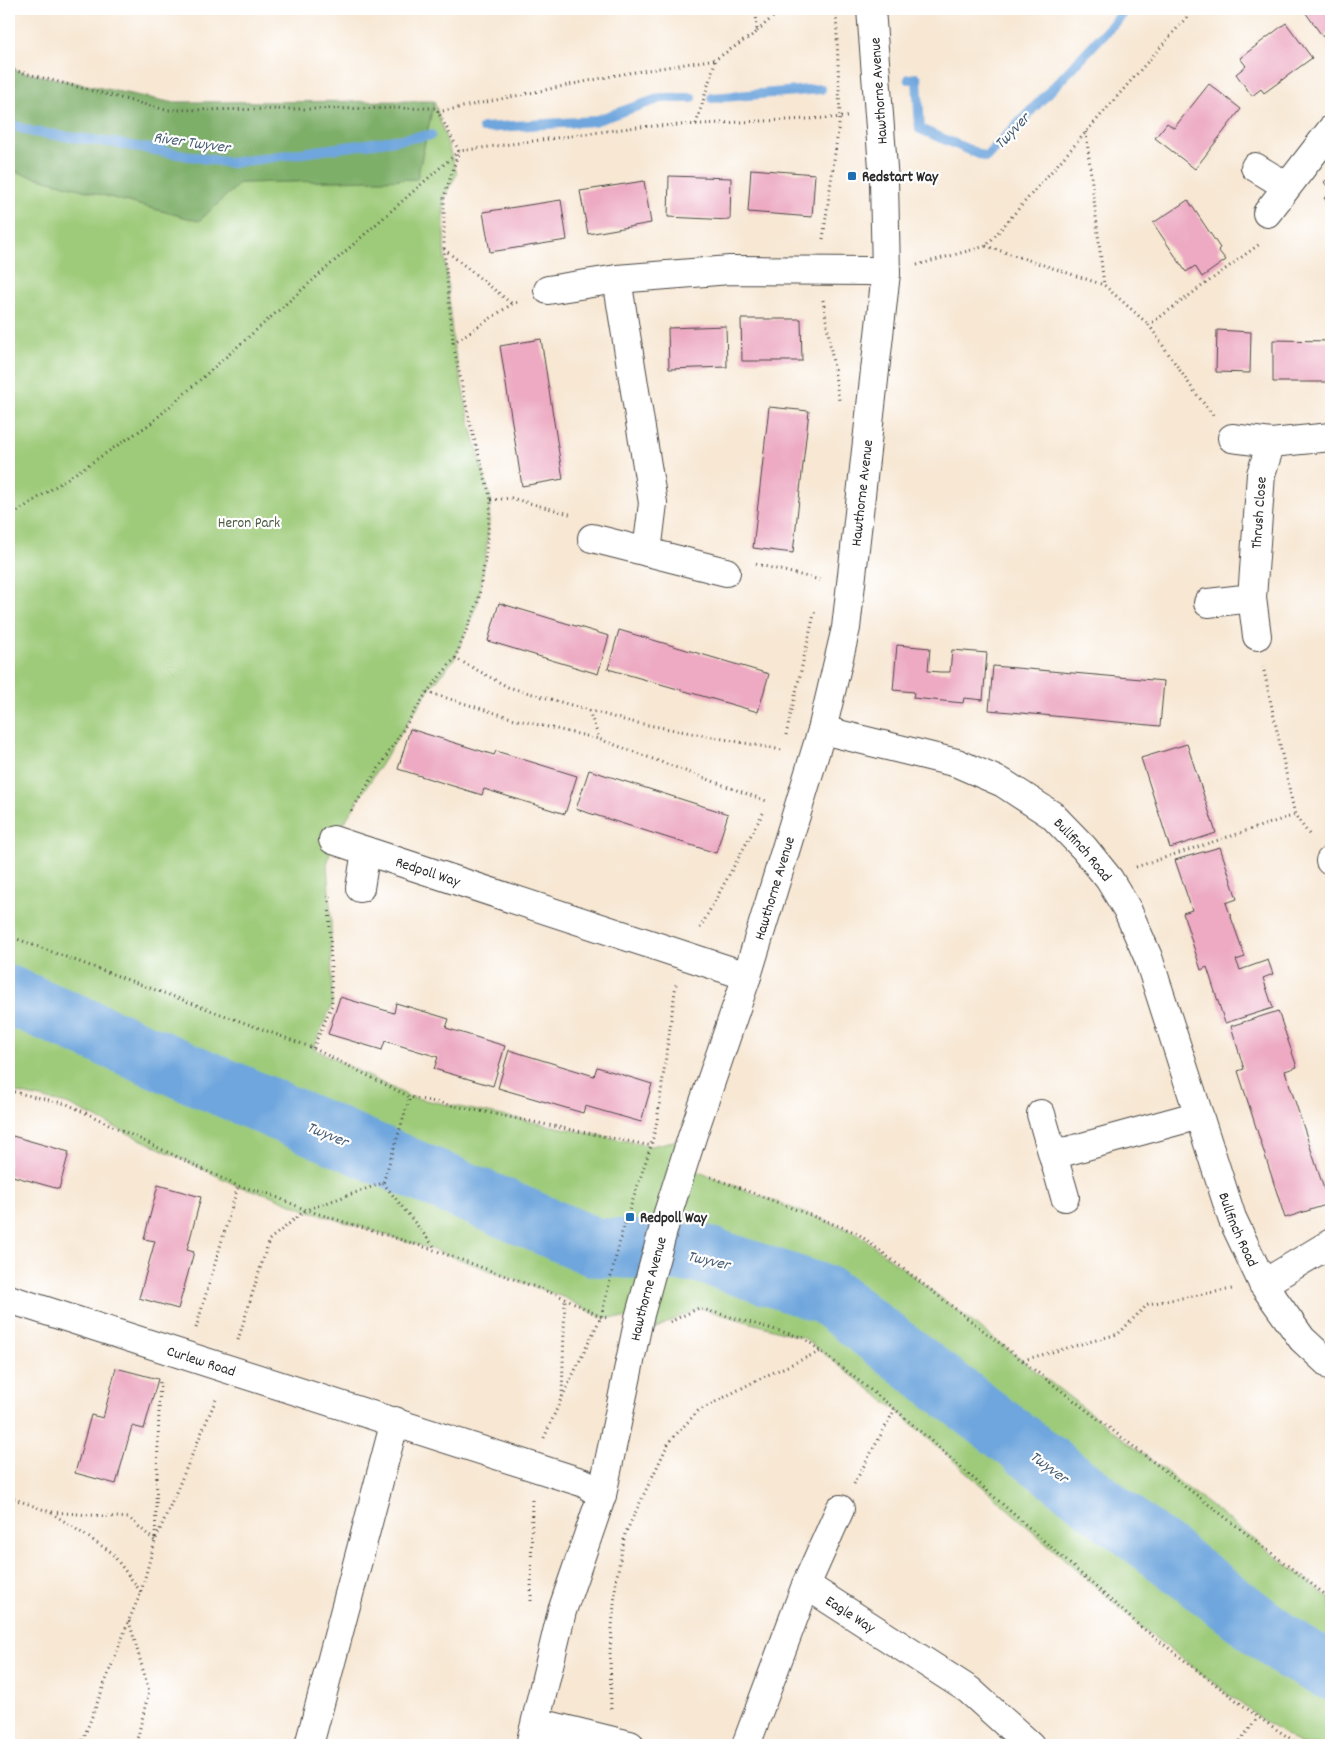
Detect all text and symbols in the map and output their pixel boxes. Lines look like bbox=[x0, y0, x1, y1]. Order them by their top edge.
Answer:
street label: Hawthorne Avenue bbox=[865, 36, 895, 145]
water label: Twyver bbox=[990, 107, 1037, 155]
water label: River Twyver bbox=[152, 127, 233, 160]
place label: Redstart Way bbox=[862, 167, 939, 189]
marker: Redstart Way bbox=[846, 170, 858, 182]
street label: Hawthorne Avenue bbox=[846, 438, 880, 548]
street label: Thrush Close bbox=[1247, 475, 1274, 549]
park label: Heron Park bbox=[218, 513, 280, 535]
street label: Bullfinch Road bbox=[1047, 814, 1116, 887]
street label: Hawthorne Avenue bbox=[750, 834, 802, 943]
street label: Redpoll Way bbox=[392, 852, 463, 894]
water label: Twyver bbox=[303, 1116, 353, 1155]
street label: Bullfinch Road bbox=[1211, 1190, 1262, 1271]
place label: Redpoll Way bbox=[640, 1208, 708, 1230]
marker: Redpoll Way bbox=[624, 1211, 636, 1223]
street label: Hawthorne Avenue bbox=[626, 1234, 674, 1343]
water label: Twyver bbox=[685, 1245, 734, 1278]
street label: Curlew Road bbox=[164, 1341, 238, 1384]
water label: Twyver bbox=[1024, 1446, 1074, 1491]
street label: Eagle Way bbox=[820, 1591, 880, 1640]

